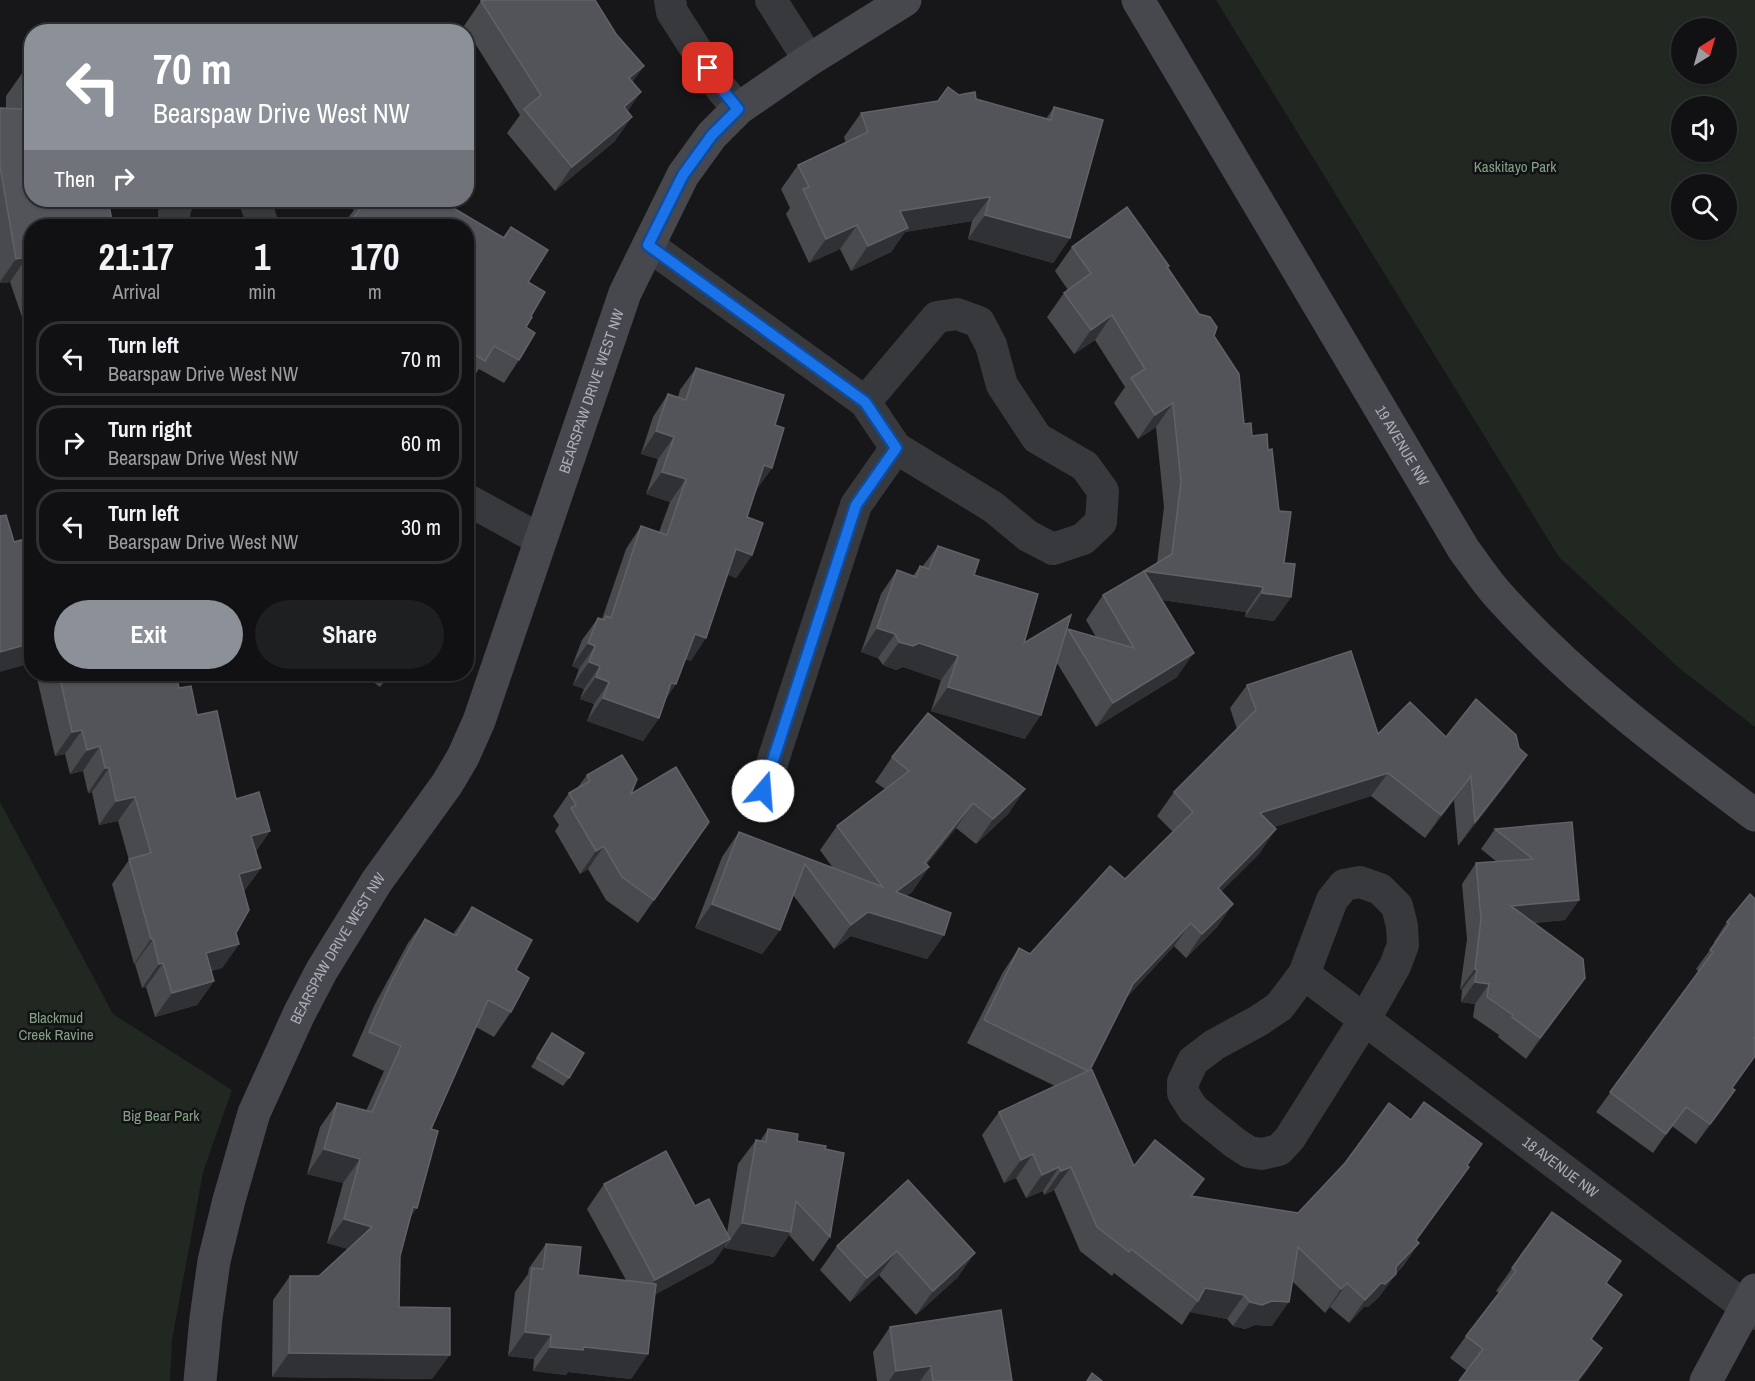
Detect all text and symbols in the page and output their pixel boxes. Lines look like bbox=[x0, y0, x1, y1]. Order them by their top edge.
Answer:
north arrow bbox=[1671, 18, 1737, 84]
map controls bbox=[1671, 18, 1737, 240]
text: 70 m bbox=[153, 41, 232, 97]
pin bbox=[682, 42, 733, 93]
icon: left bbox=[54, 48, 132, 126]
icon: arrive bbox=[691, 51, 724, 84]
text: Bearspaw Drive West NW bbox=[153, 95, 410, 131]
button: sound bbox=[1671, 96, 1737, 162]
park label: Kaskitayo Park bbox=[1474, 156, 1557, 177]
icon: right bbox=[107, 162, 140, 195]
text: Then bbox=[54, 164, 95, 194]
button: search bbox=[1671, 174, 1737, 240]
text: 21:17 bbox=[98, 233, 174, 281]
text: 1 bbox=[254, 233, 270, 281]
text: 170 bbox=[350, 233, 400, 281]
text: Arrival bbox=[113, 278, 160, 305]
text: min bbox=[248, 278, 276, 305]
text: m bbox=[368, 278, 382, 305]
street label: BEARSPAW DRIVE WEST NW bbox=[553, 306, 629, 476]
text: Turn left bbox=[108, 330, 179, 360]
icon: left bbox=[57, 342, 90, 375]
text: 70 m bbox=[401, 344, 441, 374]
text: Bearspaw Drive West NW bbox=[108, 360, 298, 387]
street label: 19 AVENUE NW bbox=[1371, 401, 1435, 490]
text: Turn right bbox=[108, 414, 192, 444]
icon: right bbox=[57, 426, 90, 459]
text: 60 m bbox=[401, 428, 441, 458]
text: Bearspaw Drive West NW bbox=[108, 444, 298, 471]
text: Turn left bbox=[108, 498, 179, 528]
icon: left bbox=[57, 510, 90, 543]
text: 30 m bbox=[401, 512, 441, 542]
text: Bearspaw Drive West NW bbox=[108, 528, 298, 555]
button: Exit bbox=[54, 600, 243, 669]
button: Share bbox=[255, 600, 444, 669]
position arrow bbox=[731, 759, 795, 823]
street label: BEARSPAW DRIVE WEST NW bbox=[285, 868, 390, 1027]
park label: Blackmud Creek Ravine bbox=[18, 1007, 94, 1045]
park label: Big Bear Park bbox=[123, 1105, 200, 1126]
street label: 18 AVENUE NW bbox=[1518, 1131, 1603, 1203]

